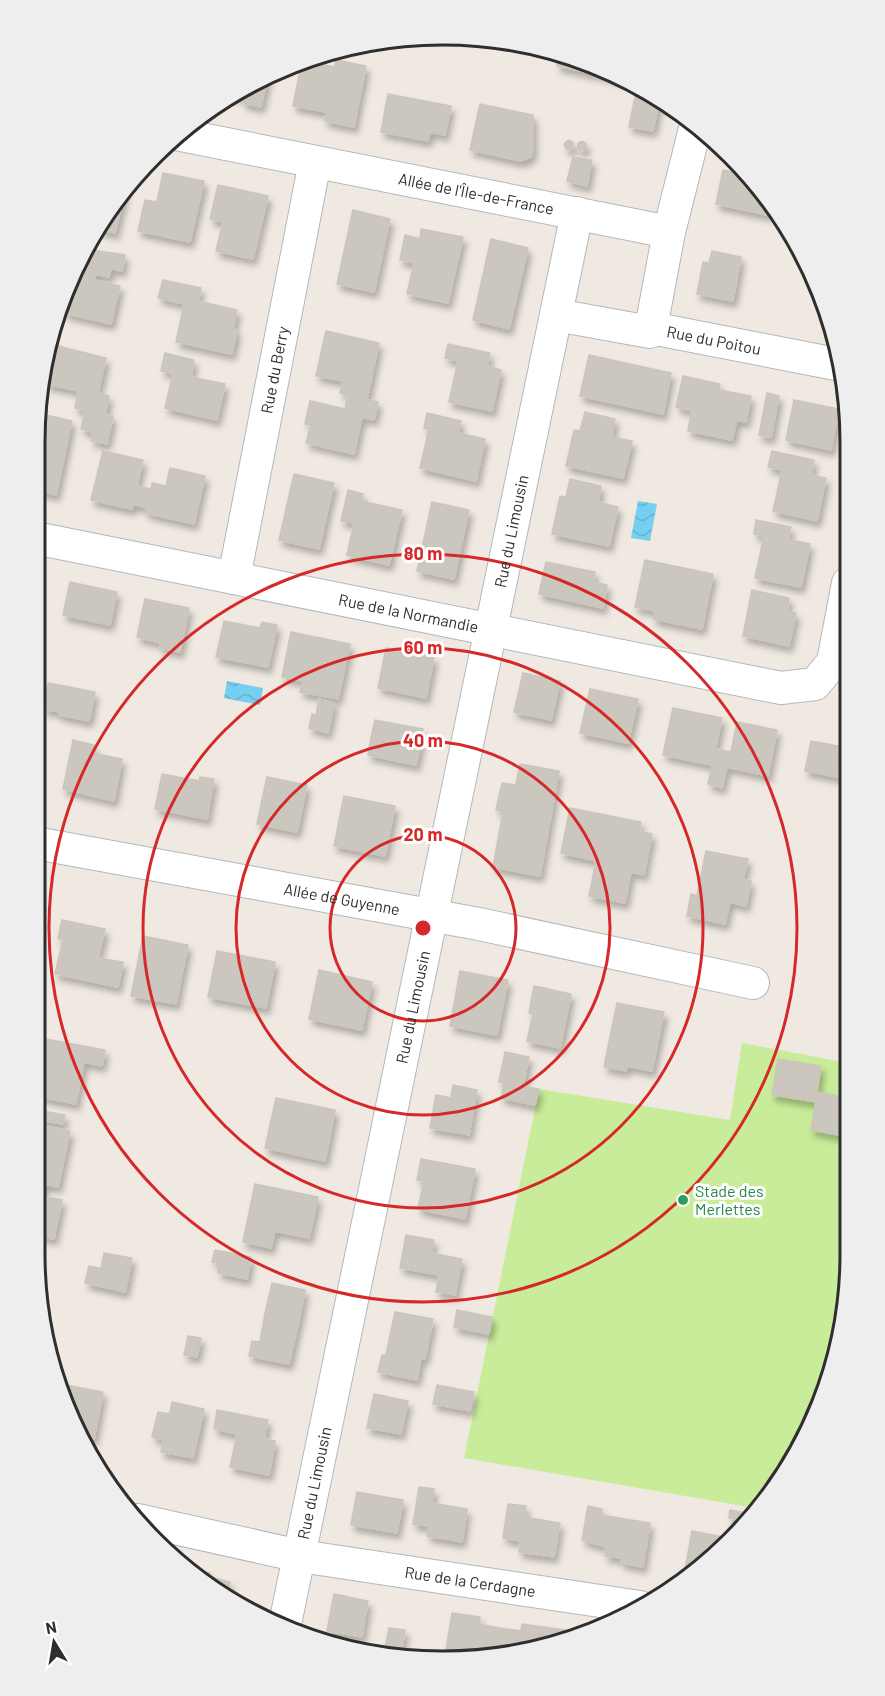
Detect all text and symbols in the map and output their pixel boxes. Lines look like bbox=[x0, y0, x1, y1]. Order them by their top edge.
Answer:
street label: Allée de l'Île-de-France bbox=[397, 168, 556, 218]
street label: Rue du Poitou bbox=[665, 321, 763, 358]
street label: Rue du Berry bbox=[256, 324, 292, 415]
street label: Rue du Limousin bbox=[490, 473, 532, 589]
text: 80 m bbox=[404, 542, 442, 564]
street label: Rue de la Normandie bbox=[337, 589, 480, 636]
text: 60 m bbox=[404, 636, 442, 658]
text: 40 m bbox=[403, 729, 443, 751]
text: 20 m bbox=[404, 823, 442, 845]
street label: Allée de Guyenne bbox=[282, 879, 402, 918]
centre of rings bbox=[413, 918, 433, 938]
street label: Rue du Limousin bbox=[391, 949, 433, 1065]
place label: Stade des Merlettes bbox=[695, 1181, 764, 1218]
marker: Stade des Merlettes bbox=[676, 1193, 690, 1207]
street label: Rue du Limousin bbox=[293, 1425, 335, 1541]
street label: Rue de la Cerdagne bbox=[403, 1562, 537, 1600]
north arrow bbox=[24, 1612, 84, 1672]
text: N bbox=[44, 1616, 58, 1637]

